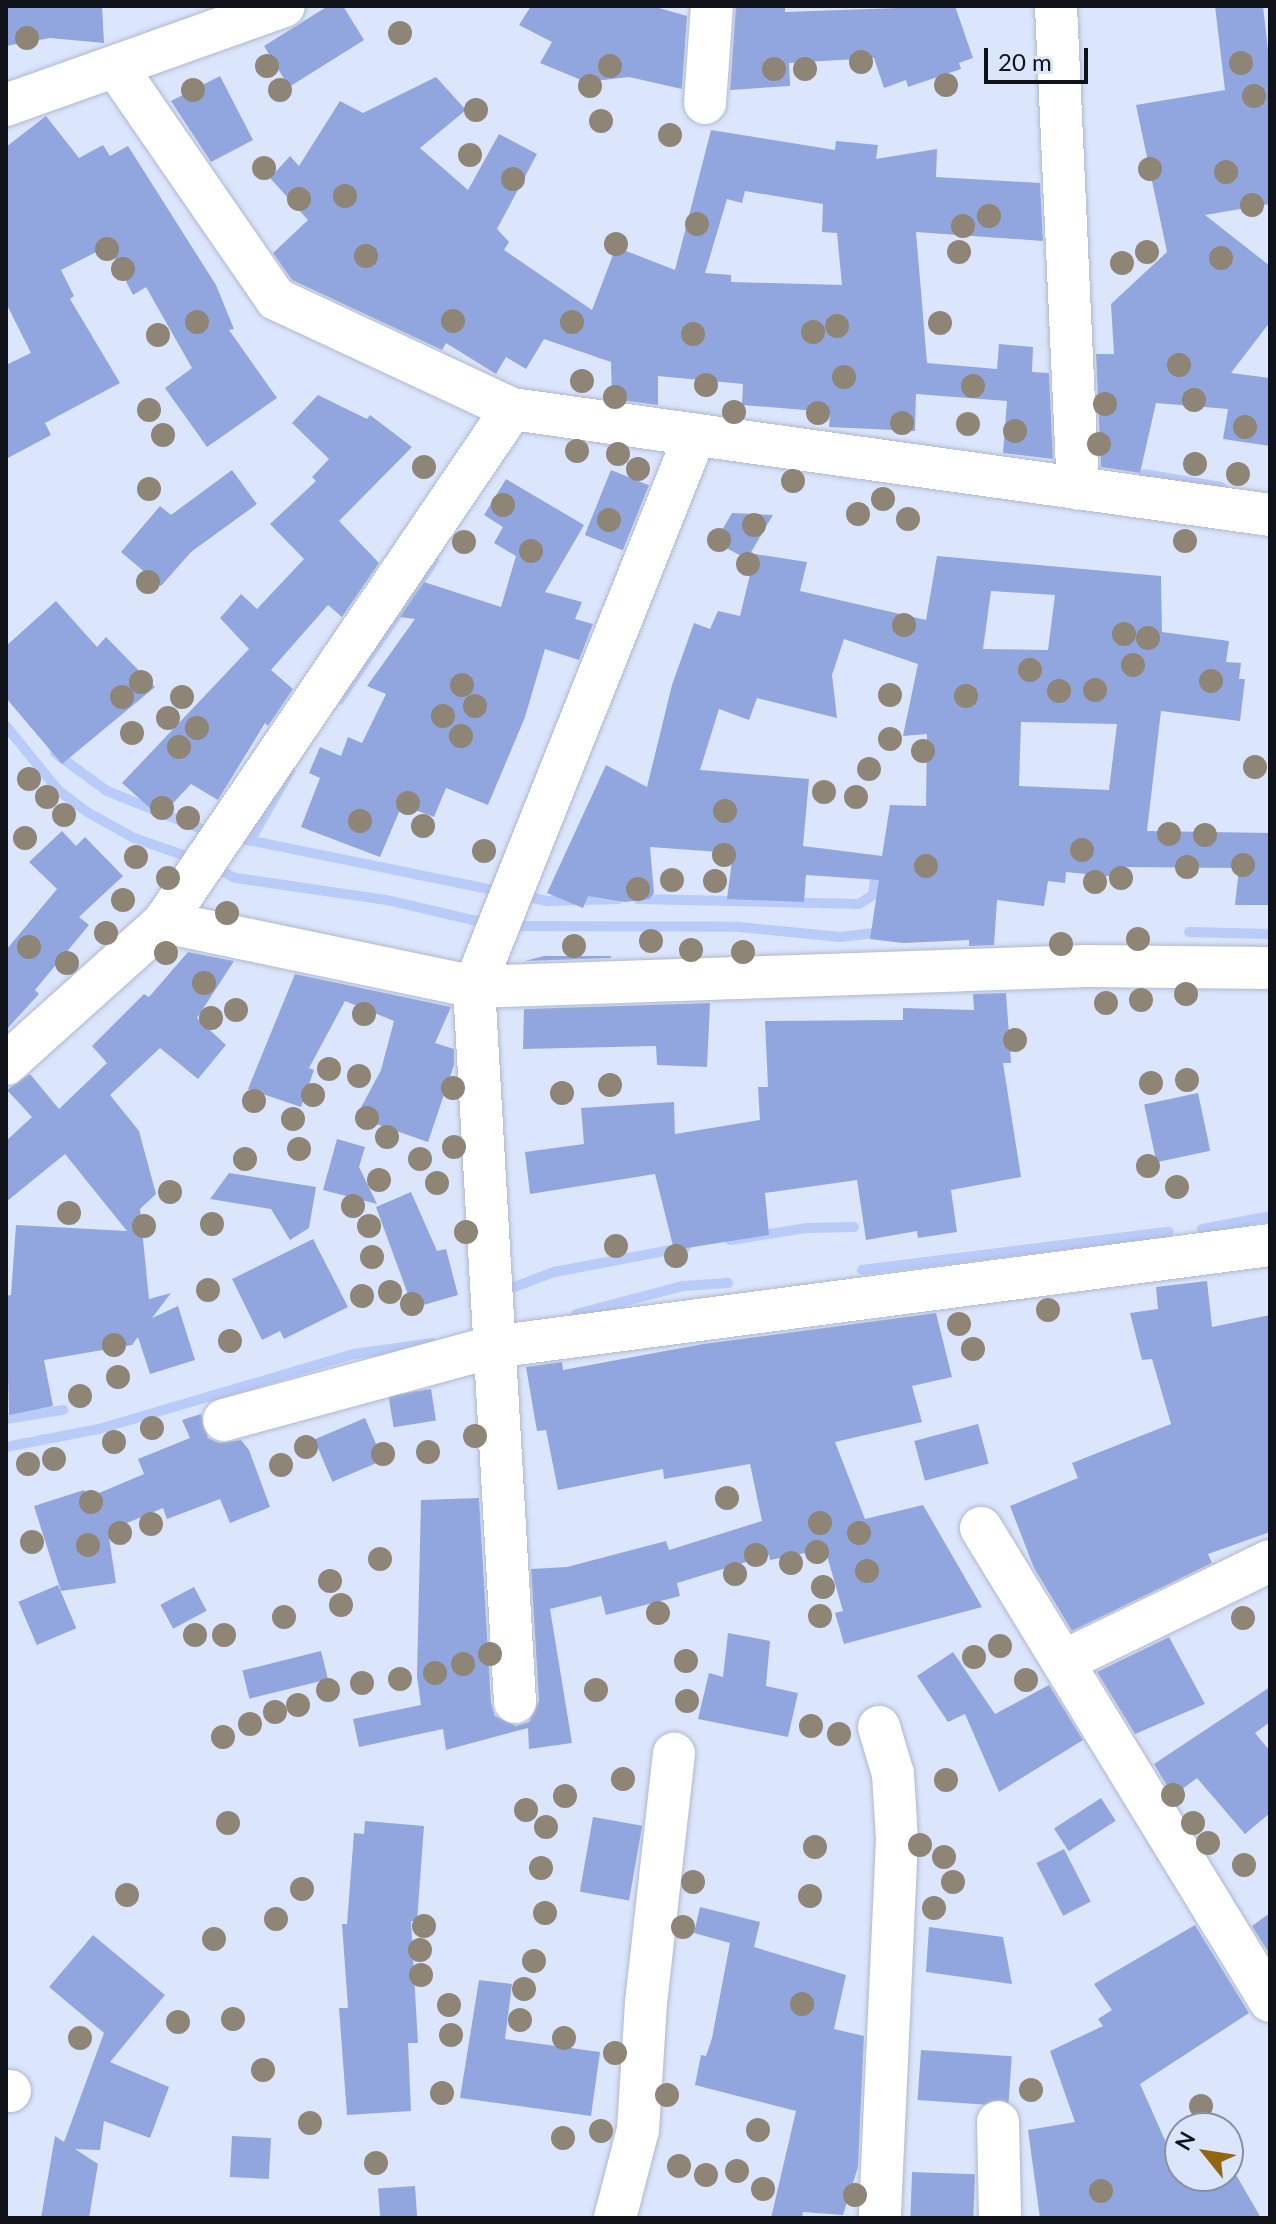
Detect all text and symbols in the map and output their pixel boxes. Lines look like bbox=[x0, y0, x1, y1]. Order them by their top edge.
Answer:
scale bar bbox=[988, 32, 1092, 82]
text: 20 m bbox=[998, 47, 1052, 76]
north arrow bbox=[1164, 2112, 1244, 2192]
text: N bbox=[1169, 2127, 1200, 2155]

